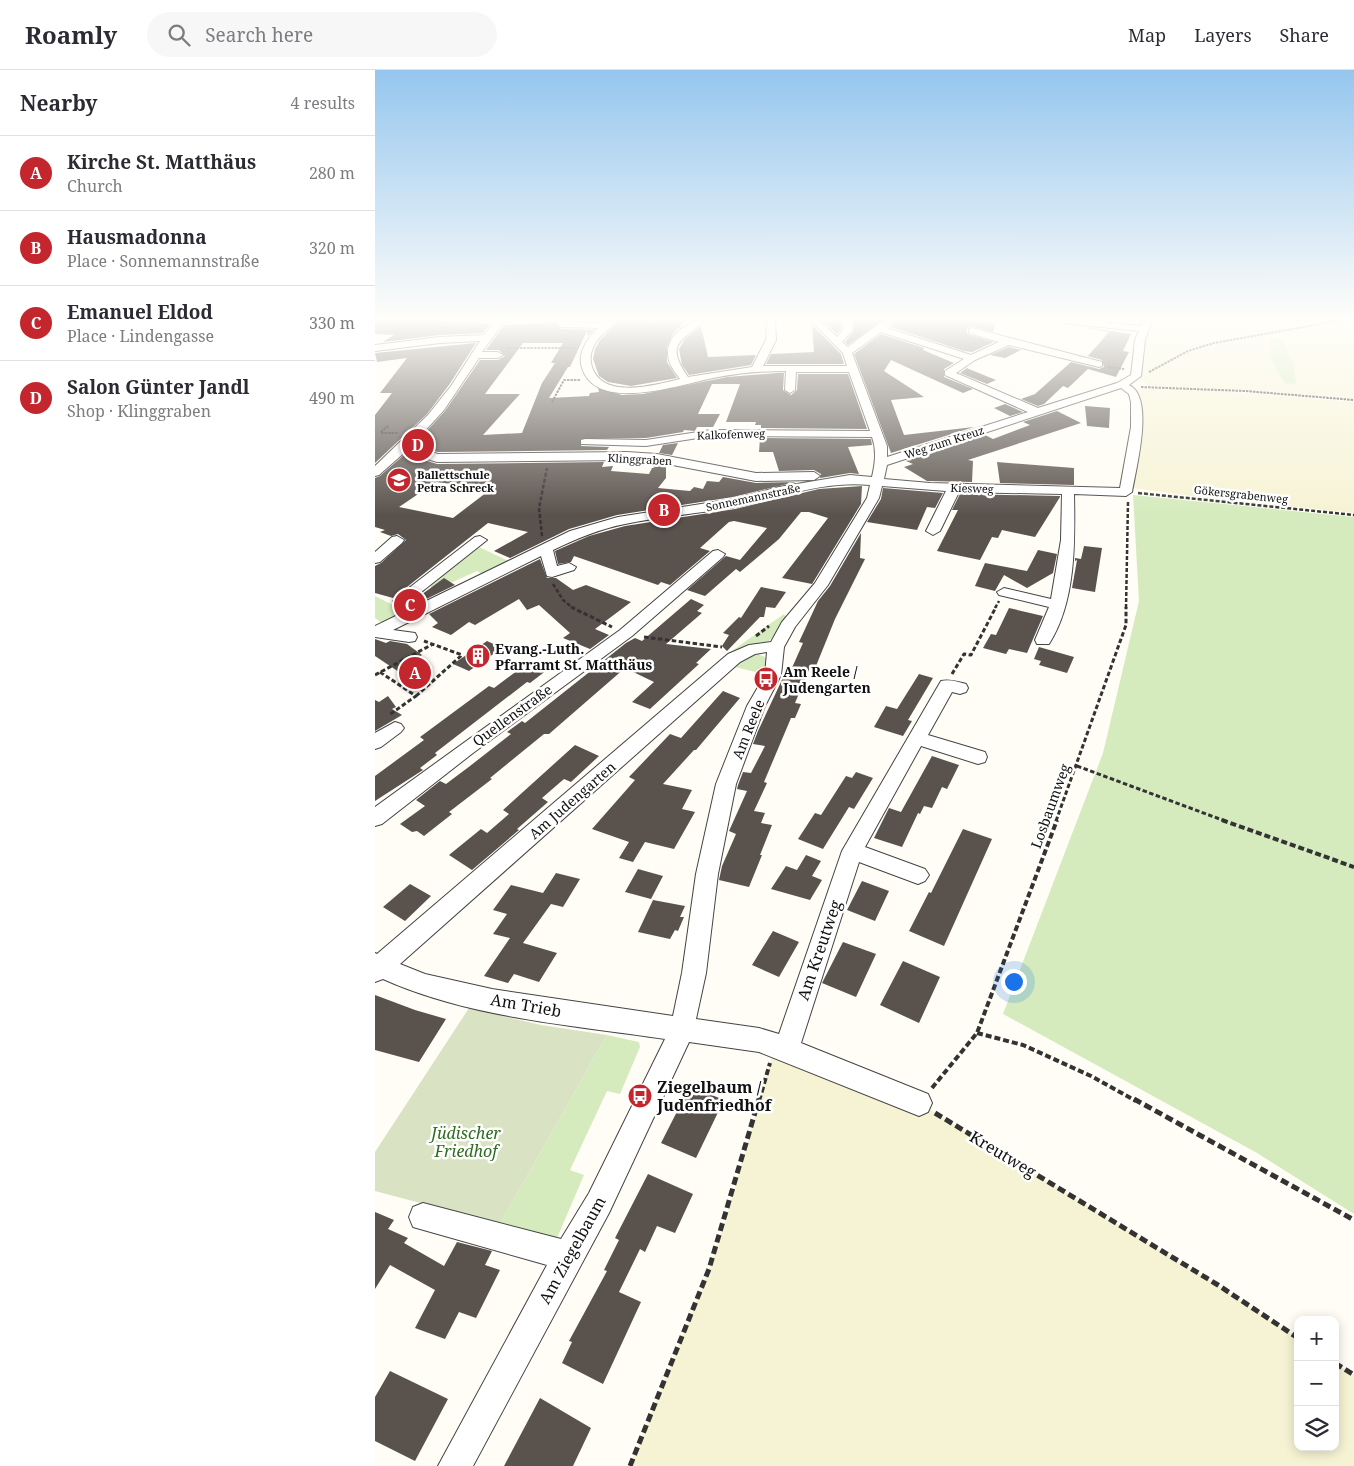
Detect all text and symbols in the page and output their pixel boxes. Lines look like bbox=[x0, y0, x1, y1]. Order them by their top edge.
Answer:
search box bbox=[147, 12, 497, 57]
text: Roamly bbox=[25, 18, 117, 51]
icon: search bbox=[165, 21, 193, 49]
text: Search here bbox=[205, 22, 313, 48]
text: Map bbox=[1128, 23, 1166, 47]
text: Layers bbox=[1194, 23, 1252, 47]
text: Share bbox=[1280, 23, 1329, 47]
text: Nearby bbox=[20, 89, 98, 117]
text: 4 results bbox=[291, 92, 355, 114]
text: Kirche St. Matthäus bbox=[67, 149, 256, 175]
text: A bbox=[30, 162, 42, 184]
text: 280 m bbox=[309, 162, 355, 184]
text: Church bbox=[67, 175, 123, 197]
text: Hausmadonna bbox=[67, 224, 207, 250]
text: B bbox=[31, 237, 41, 259]
text: 320 m bbox=[309, 237, 355, 259]
text: Place · Sonnemannstraße bbox=[67, 250, 259, 272]
text: Emanuel Eldod bbox=[67, 299, 213, 325]
text: C bbox=[31, 312, 41, 334]
text: 330 m bbox=[309, 312, 355, 334]
text: Place · Lindengasse bbox=[67, 325, 214, 347]
text: Salon Günter Jandl bbox=[67, 374, 249, 400]
text: D bbox=[30, 387, 42, 409]
text: 490 m bbox=[309, 387, 355, 409]
text: Shop · Klinggraben bbox=[67, 400, 211, 422]
street label: Weg zum Kreuz bbox=[902, 422, 986, 462]
street label: Kalkofenweg bbox=[697, 425, 765, 443]
pin: D bbox=[402, 426, 434, 464]
street label: Klinggraben bbox=[607, 450, 673, 468]
school or university icon: Ballettschule Petra Schreck bbox=[386, 467, 412, 493]
place label: Ballettschule Petra Schreck bbox=[417, 467, 494, 495]
street label: Sonnemannstraße bbox=[704, 480, 802, 514]
street label: Kiesweg bbox=[950, 480, 994, 496]
street label: Gökersgrabenweg bbox=[1193, 482, 1289, 506]
pin: B bbox=[648, 491, 680, 529]
pin: C bbox=[394, 586, 426, 624]
place label: Evang.-Luth. Pfarramt St. Matthäus bbox=[495, 639, 653, 674]
building icon: Evang.-Luth. Pfarramt St. Matthäus bbox=[465, 643, 491, 669]
pin: A bbox=[399, 654, 431, 692]
place label: Am Reele / Judengarten bbox=[782, 662, 871, 697]
bus stop icon: Am Reele / Judengarten bbox=[753, 666, 779, 692]
street label: Quellenstraße bbox=[468, 680, 556, 750]
street label: Am Reele bbox=[727, 696, 769, 762]
street label: Am Judengarten bbox=[525, 757, 619, 843]
street label: Losbaumweg bbox=[1026, 761, 1074, 851]
street label: Am Kreutweg bbox=[792, 897, 847, 1003]
your location bbox=[1001, 969, 1027, 995]
street label: Am Trieb bbox=[489, 988, 563, 1022]
place label: Ziegelbaum / Judenfriedhof bbox=[656, 1076, 773, 1116]
bus stop icon: Ziegelbaum / Judenfriedhof bbox=[627, 1083, 653, 1109]
park label: Jüdischer Friedhof bbox=[428, 1122, 501, 1162]
street label: Kreutweg bbox=[966, 1125, 1041, 1183]
street label: Am Ziegelbaum bbox=[533, 1192, 611, 1308]
map controls bbox=[1294, 1316, 1339, 1451]
button: + bbox=[1294, 1316, 1339, 1361]
button: − bbox=[1294, 1361, 1339, 1406]
button: layers bbox=[1294, 1406, 1339, 1451]

